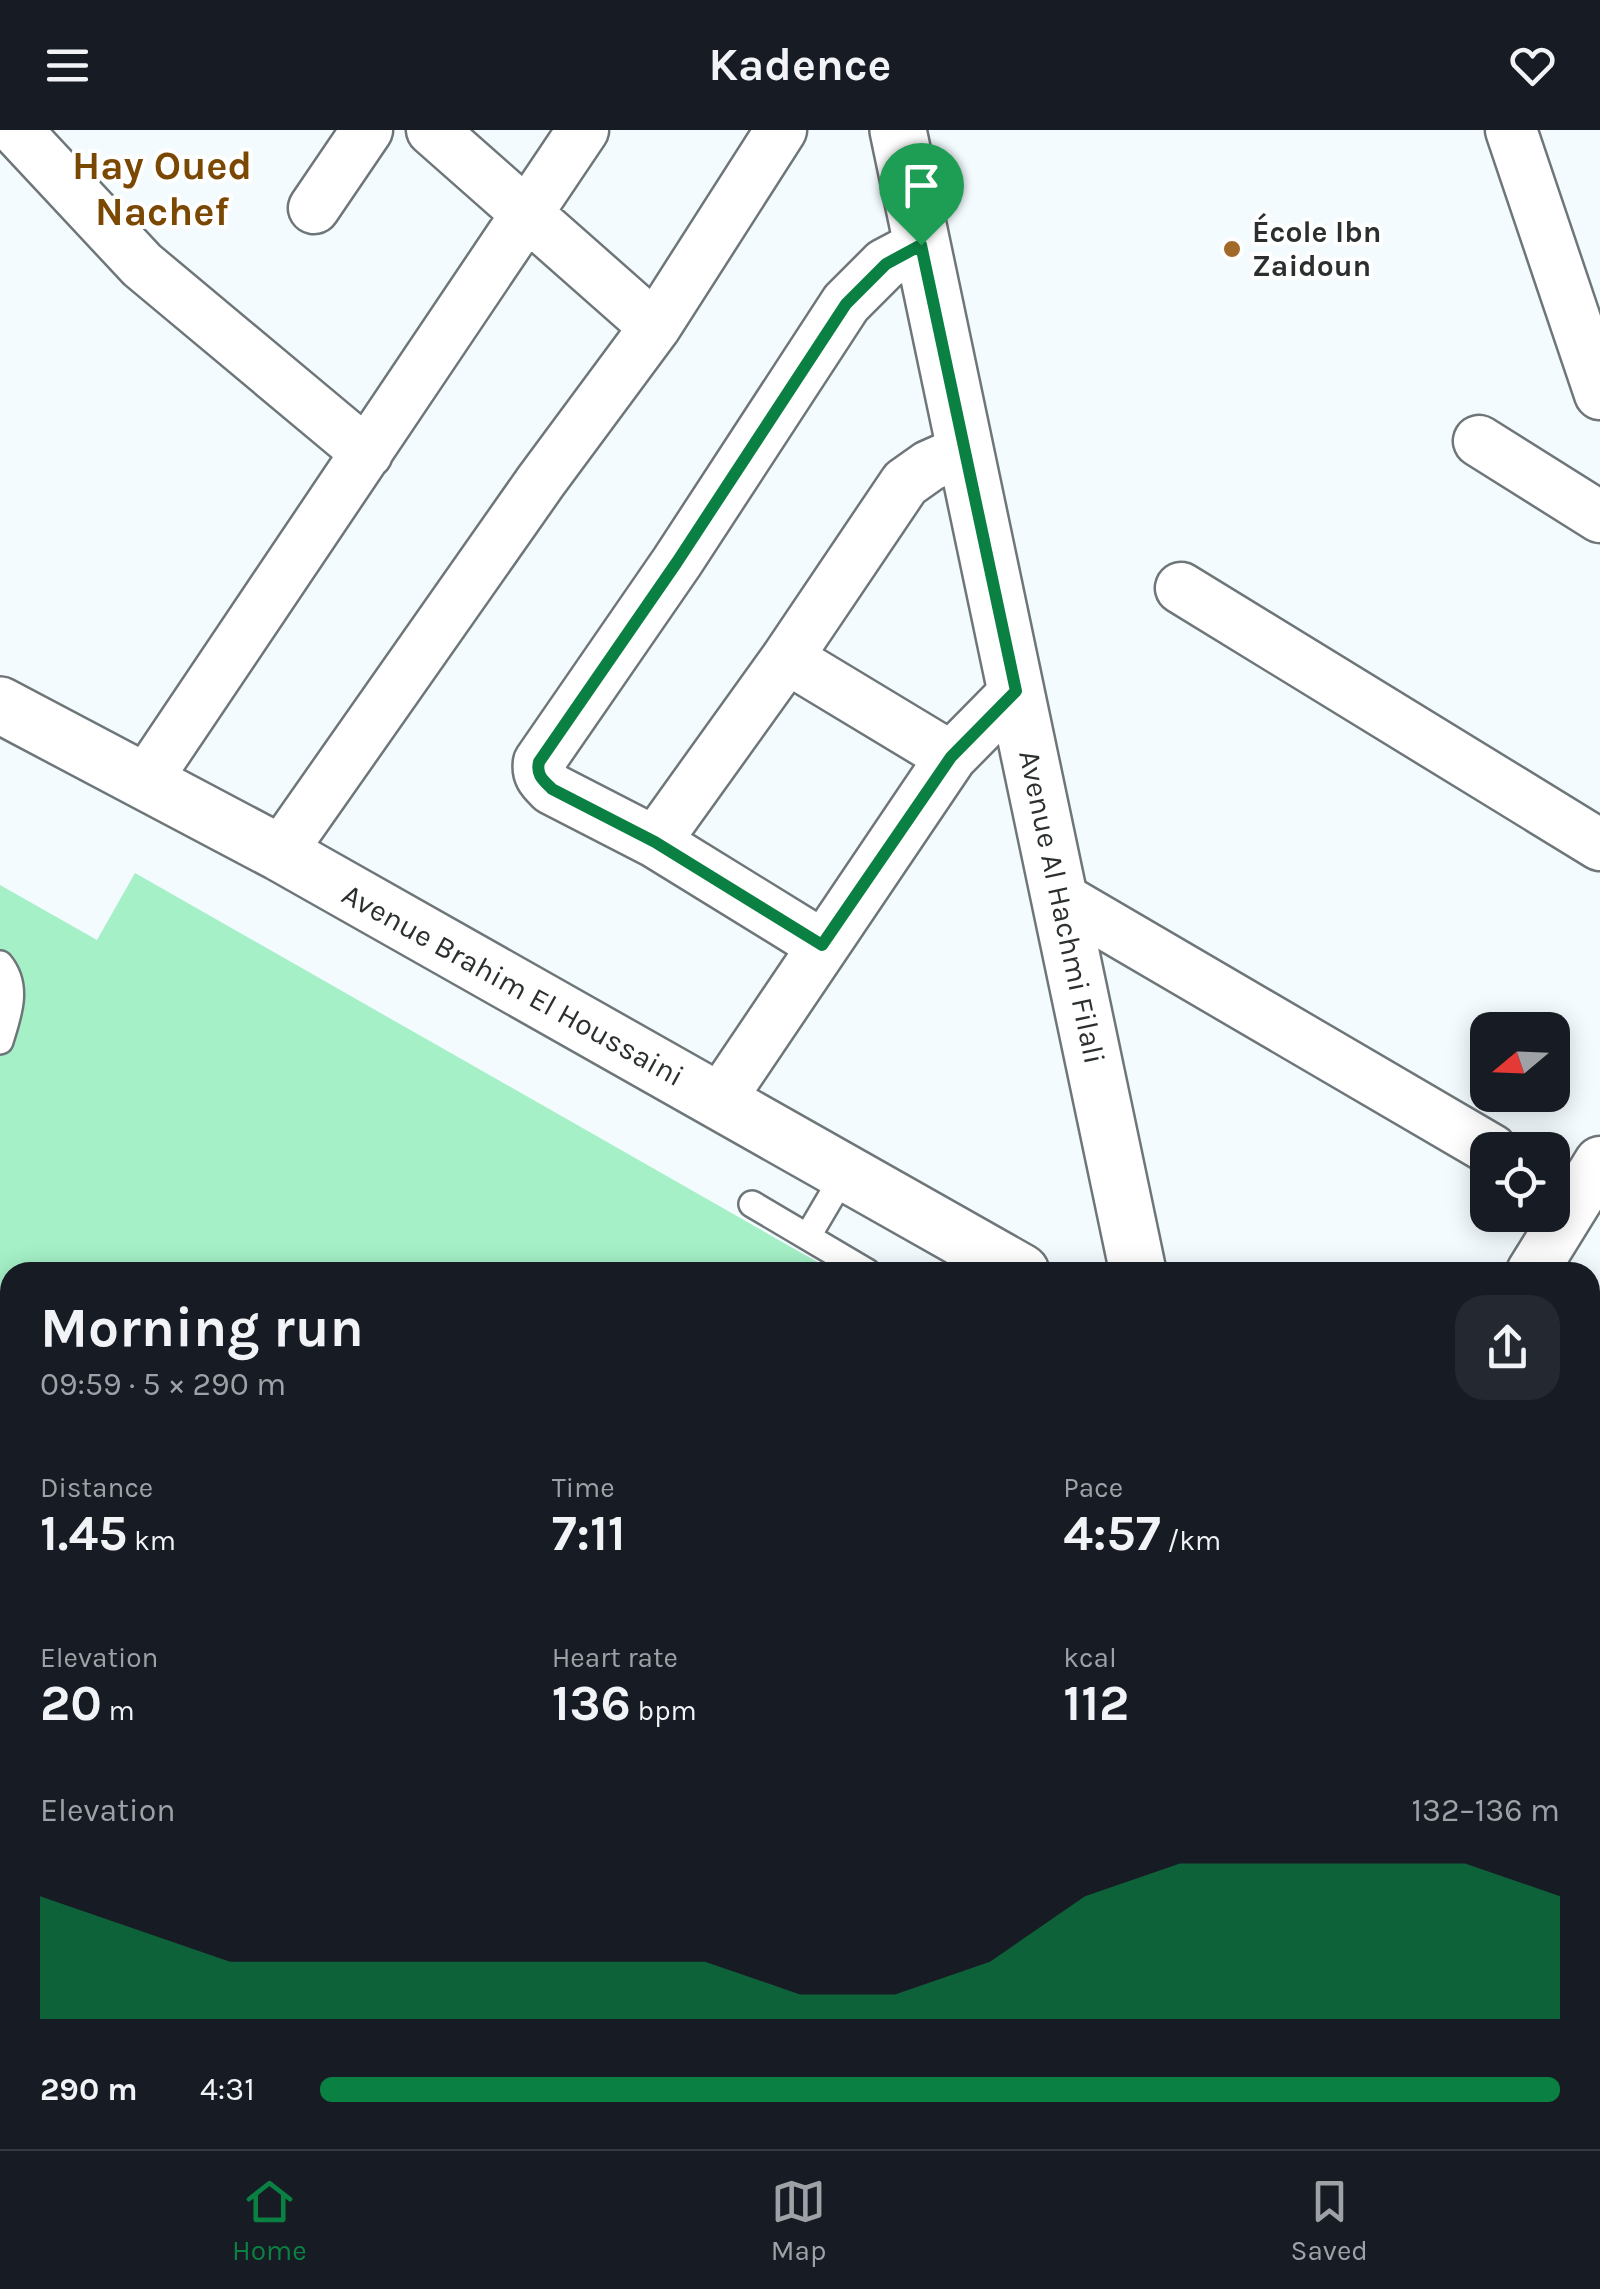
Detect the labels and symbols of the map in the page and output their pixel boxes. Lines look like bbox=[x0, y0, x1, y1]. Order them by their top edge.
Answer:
district label: Hay Oued Nachef bbox=[72, 142, 252, 235]
pin bbox=[879, 143, 964, 246]
place label: École Ibn Zaidoun bbox=[1252, 212, 1381, 284]
marker: École Ibn Zaidoun bbox=[1221, 238, 1243, 260]
street label: Avenue Al Hachmi Filali bbox=[1011, 747, 1113, 1067]
street label: Avenue Brahim El Houssaini bbox=[336, 876, 690, 1094]
north arrow bbox=[1470, 1012, 1570, 1112]

